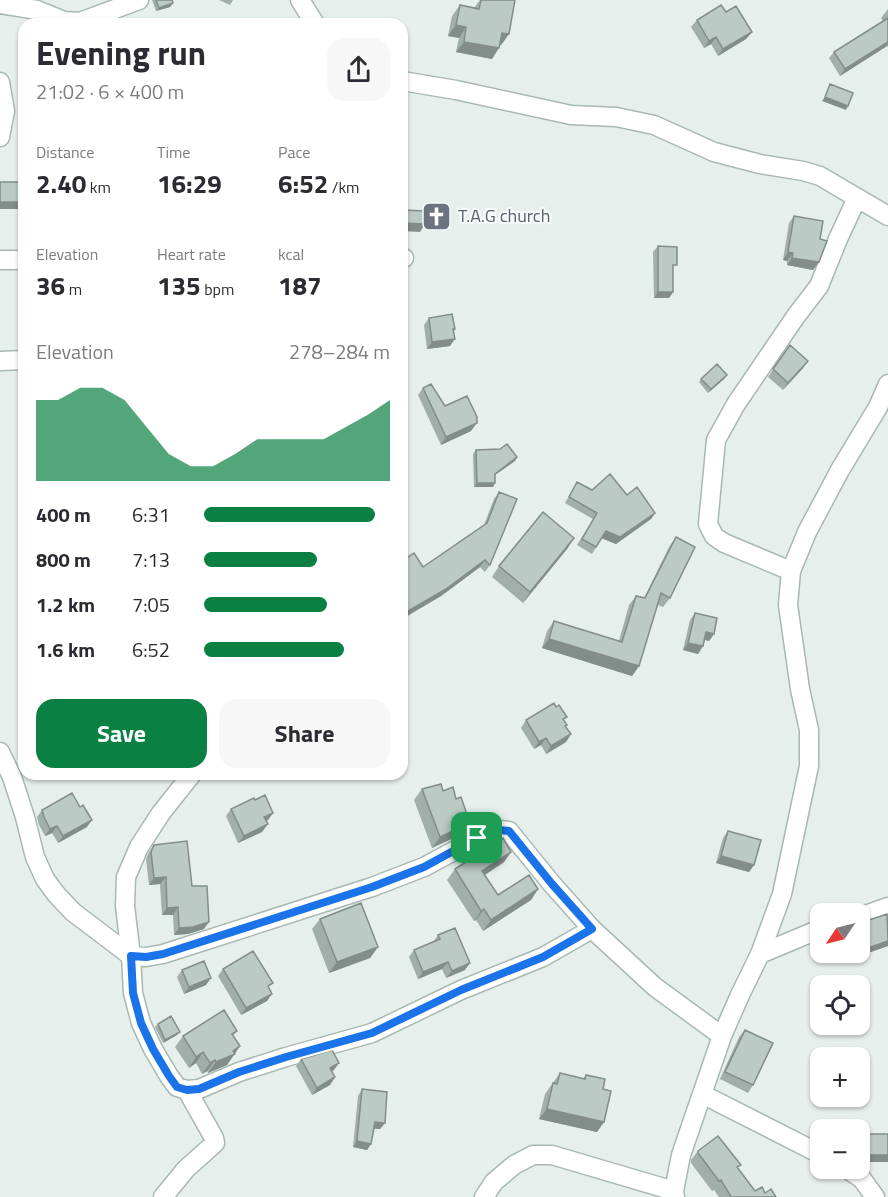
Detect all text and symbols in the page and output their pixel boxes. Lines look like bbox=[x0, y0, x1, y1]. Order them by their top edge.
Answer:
text: Evening run bbox=[36, 28, 206, 78]
button: share bbox=[327, 38, 390, 101]
text: 21:02 · 6 × 400 m bbox=[36, 76, 184, 107]
text: Distance bbox=[36, 140, 94, 164]
text: Time bbox=[157, 140, 190, 164]
text: Pace bbox=[278, 140, 310, 164]
text: 2.40 bbox=[36, 164, 86, 203]
text: 16:29 bbox=[157, 164, 222, 203]
text: 6:52 bbox=[278, 164, 328, 203]
text: km bbox=[86, 175, 111, 199]
text: /km bbox=[328, 175, 360, 199]
church icon: T.A.G church bbox=[421, 200, 453, 232]
place label: T.A.G church bbox=[458, 202, 550, 229]
text: Elevation bbox=[36, 242, 98, 266]
text: Heart rate bbox=[157, 242, 226, 266]
text: kcal bbox=[278, 242, 304, 266]
text: 36 bbox=[36, 266, 65, 305]
text: 135 bbox=[157, 266, 201, 305]
text: 187 bbox=[278, 266, 322, 305]
text: m bbox=[65, 277, 82, 301]
text: bpm bbox=[201, 277, 234, 301]
text: Elevation bbox=[36, 336, 114, 367]
text: 278–284 m bbox=[289, 336, 390, 367]
text: 400 m bbox=[36, 499, 91, 530]
text: 6:31 bbox=[132, 499, 170, 530]
text: 800 m bbox=[36, 544, 91, 575]
text: 7:13 bbox=[132, 544, 170, 575]
text: 1.2 km bbox=[36, 589, 95, 620]
text: 7:05 bbox=[132, 589, 170, 620]
text: 1.6 km bbox=[36, 634, 95, 665]
text: 6:52 bbox=[132, 634, 170, 665]
button: Save bbox=[36, 699, 207, 768]
button: Share bbox=[219, 699, 390, 768]
pin bbox=[451, 812, 502, 863]
icon: arrive bbox=[460, 821, 493, 854]
north arrow bbox=[810, 903, 870, 963]
map controls bbox=[810, 903, 870, 1179]
button: locate bbox=[810, 975, 870, 1035]
button: + bbox=[810, 1047, 870, 1107]
button: − bbox=[810, 1119, 870, 1179]

